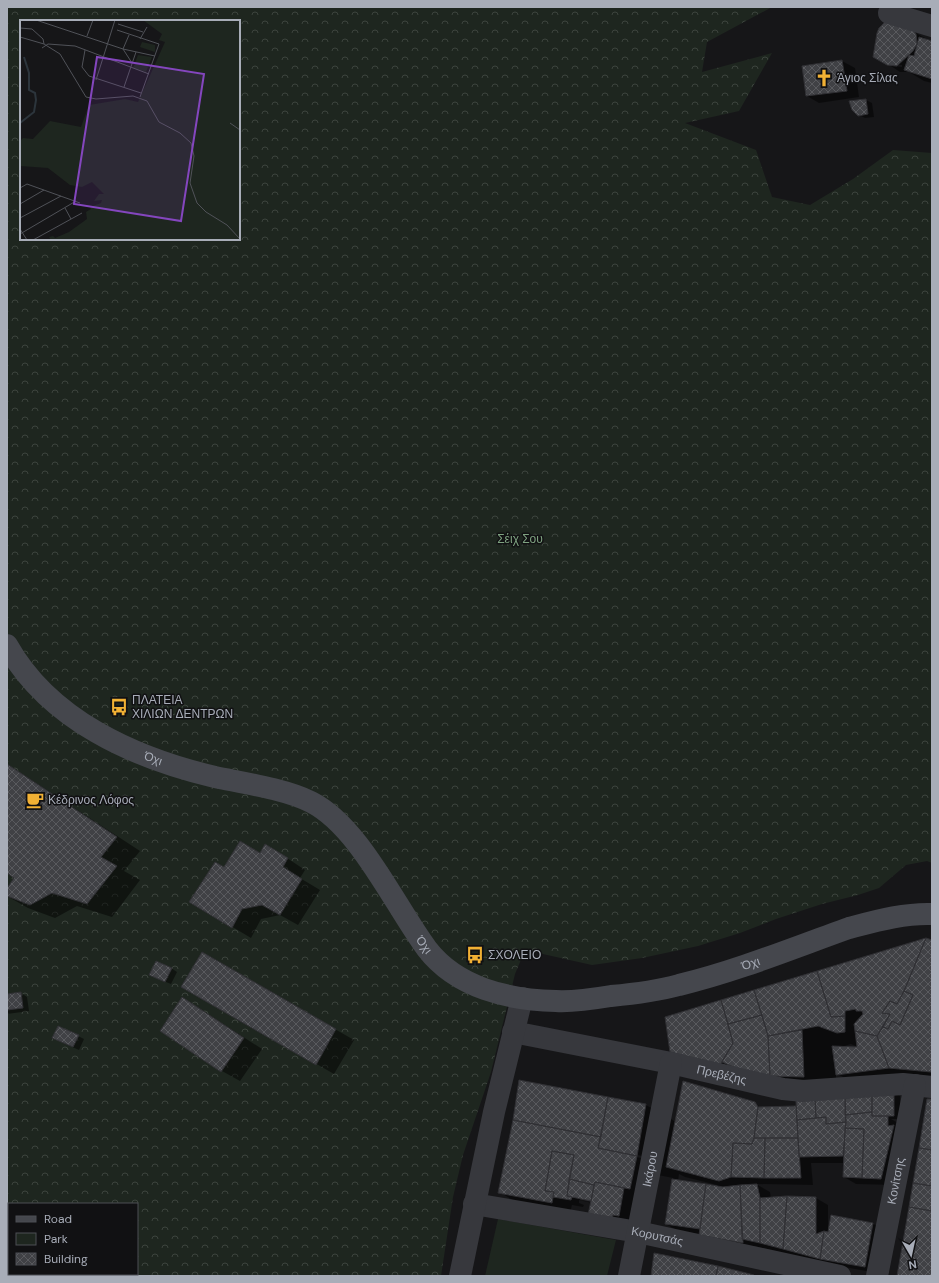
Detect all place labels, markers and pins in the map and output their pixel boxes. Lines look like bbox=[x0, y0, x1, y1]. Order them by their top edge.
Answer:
church icon: Άγιος Σίλας bbox=[814, 68, 834, 88]
place label: Άγιος Σίλας bbox=[837, 70, 898, 86]
place label: ΠΛΑΤΕΙΑ ΧΙΛΙΩΝ ΔΕΝΤΡΩΝ bbox=[132, 692, 233, 722]
bus stop icon: ΠΛΑΤΕΙΑ ΧΙΛΙΩΝ ΔΕΝΤΡΩΝ bbox=[109, 697, 129, 717]
cafe icon: Κέδρινος Λόφος bbox=[25, 790, 45, 810]
place label: Κέδρινος Λόφος bbox=[48, 792, 134, 808]
bus stop icon: ΣΧΟΛΕΙΟ bbox=[465, 945, 485, 965]
place label: ΣΧΟΛΕΙΟ bbox=[488, 947, 541, 963]

